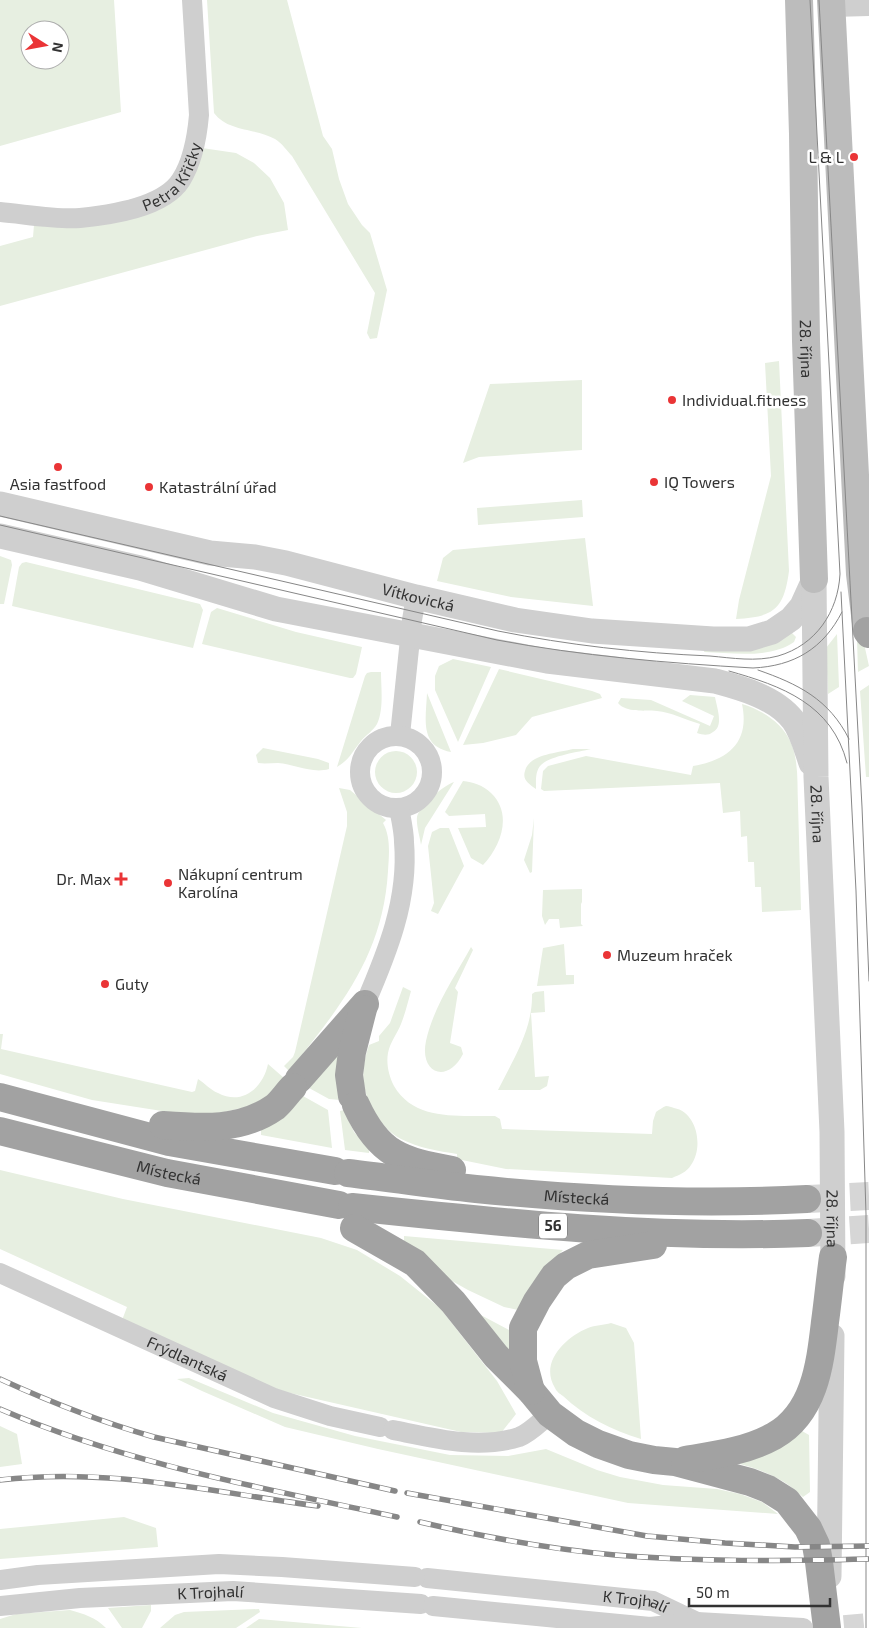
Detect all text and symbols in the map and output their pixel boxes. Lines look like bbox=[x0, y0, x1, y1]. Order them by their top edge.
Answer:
north arrow bbox=[20, 20, 70, 70]
text: N bbox=[49, 41, 68, 54]
street label: Petra Křičky bbox=[139, 140, 204, 214]
place label: L & L bbox=[808, 147, 844, 166]
marker: L & L bbox=[848, 151, 860, 163]
street label: 28. října bbox=[797, 320, 817, 378]
place label: Individual.fitness bbox=[682, 390, 806, 409]
marker: Individual.fitness bbox=[666, 394, 678, 406]
marker: Asia fastfood bbox=[52, 461, 64, 473]
place label: IQ Towers bbox=[664, 472, 735, 492]
place label: Asia fastfood bbox=[10, 474, 106, 493]
marker: IQ Towers bbox=[648, 476, 660, 488]
place label: Katastrální úřad bbox=[159, 477, 277, 496]
marker: Katastrální úřad bbox=[143, 481, 155, 493]
street label: Vítkovická bbox=[380, 579, 456, 615]
street label: 28. října bbox=[807, 784, 829, 844]
place label: Nákupní centrum Karolína bbox=[178, 864, 303, 901]
place label: Dr. Max bbox=[56, 869, 112, 888]
marker: Dr. Max bbox=[115, 873, 127, 885]
marker: Nákupní centrum Karolína bbox=[162, 877, 174, 889]
place label: Muzeum hraček bbox=[617, 945, 733, 964]
marker: Muzeum hraček bbox=[601, 949, 613, 961]
place label: Guty bbox=[115, 974, 149, 993]
marker: Guty bbox=[99, 978, 111, 990]
street label: Místecká bbox=[135, 1156, 203, 1188]
street label: Místecká bbox=[543, 1185, 610, 1208]
street label: 28. října bbox=[823, 1189, 843, 1248]
road number: 56 bbox=[539, 1214, 567, 1238]
street label: Frýdlantská bbox=[144, 1331, 231, 1385]
scale bar bbox=[689, 1576, 830, 1608]
street label: K Trojhalí bbox=[177, 1581, 245, 1603]
text: 50 m bbox=[696, 1583, 730, 1601]
street label: K Trojhalí bbox=[602, 1586, 673, 1616]

